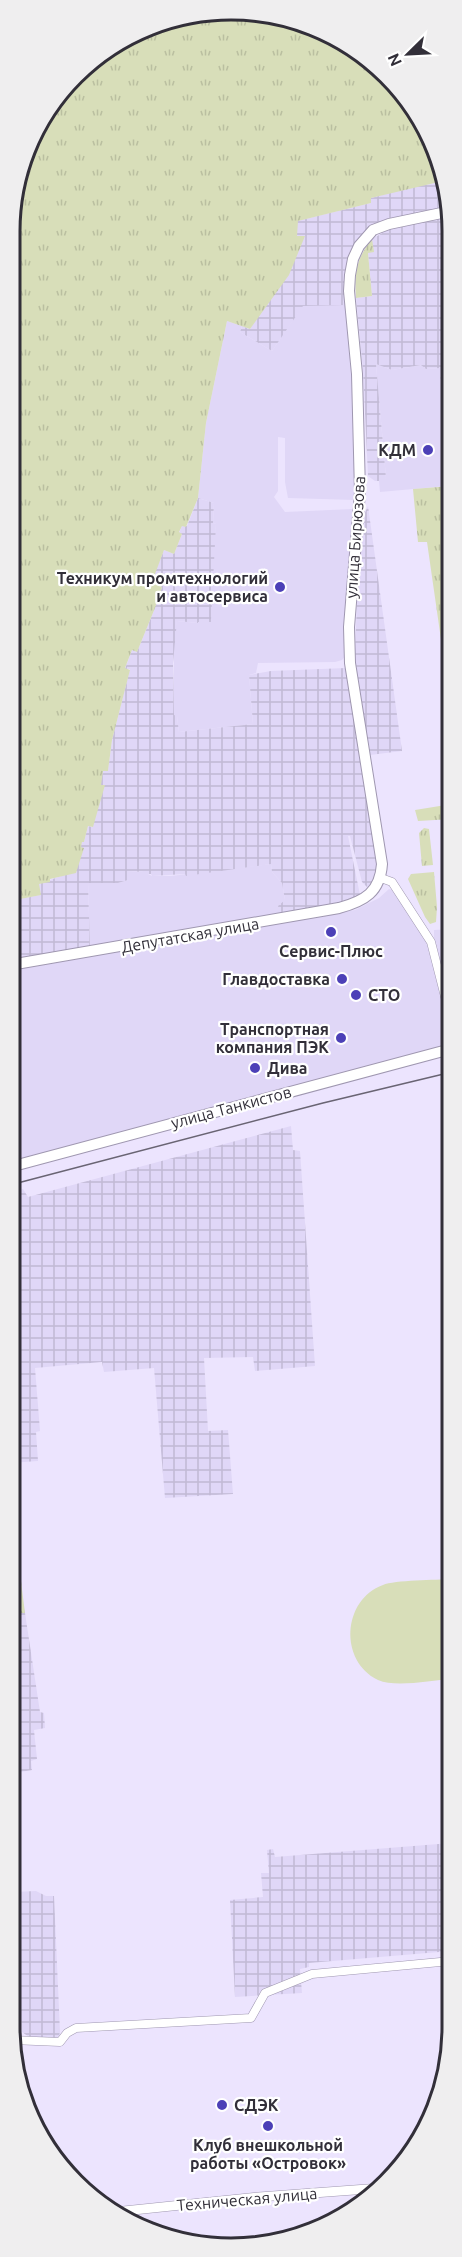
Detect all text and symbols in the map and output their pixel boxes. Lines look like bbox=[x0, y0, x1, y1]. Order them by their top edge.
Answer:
north arrow bbox=[378, 24, 438, 84]
text: N bbox=[384, 51, 405, 69]
place label: КДМ bbox=[378, 441, 416, 459]
marker: КДМ bbox=[421, 443, 435, 457]
street label: улица Бирюзова bbox=[342, 475, 368, 599]
place label: Техникум промтехнологий и автосервиса bbox=[57, 569, 268, 605]
marker: Техникум промтехнологий и автосервиса bbox=[273, 580, 287, 594]
street label: Депутатская улица bbox=[120, 914, 260, 956]
marker: Сервис-Плюс bbox=[324, 925, 338, 939]
place label: Сервис-Плюс bbox=[279, 942, 383, 960]
place label: Главдоставка bbox=[222, 970, 330, 988]
marker: Главдоставка bbox=[335, 972, 349, 986]
place label: СТО bbox=[368, 986, 400, 1004]
marker: СТО bbox=[349, 988, 363, 1002]
place label: Транспортная компания ПЭК bbox=[216, 1020, 329, 1056]
marker: Транспортная компания ПЭК bbox=[334, 1031, 348, 1045]
place label: Дива bbox=[267, 1059, 308, 1077]
marker: Дива bbox=[248, 1061, 262, 1075]
street label: улица Танкистов bbox=[169, 1082, 293, 1132]
place label: СДЭК bbox=[234, 2096, 279, 2114]
marker: СДЭК bbox=[215, 2098, 229, 2112]
marker: Клуб внешкольной работы «Островок» bbox=[261, 2119, 275, 2133]
place label: Клуб внешкольной работы «Островок» bbox=[190, 2136, 346, 2172]
street label: Техническая улица bbox=[176, 2184, 318, 2214]

